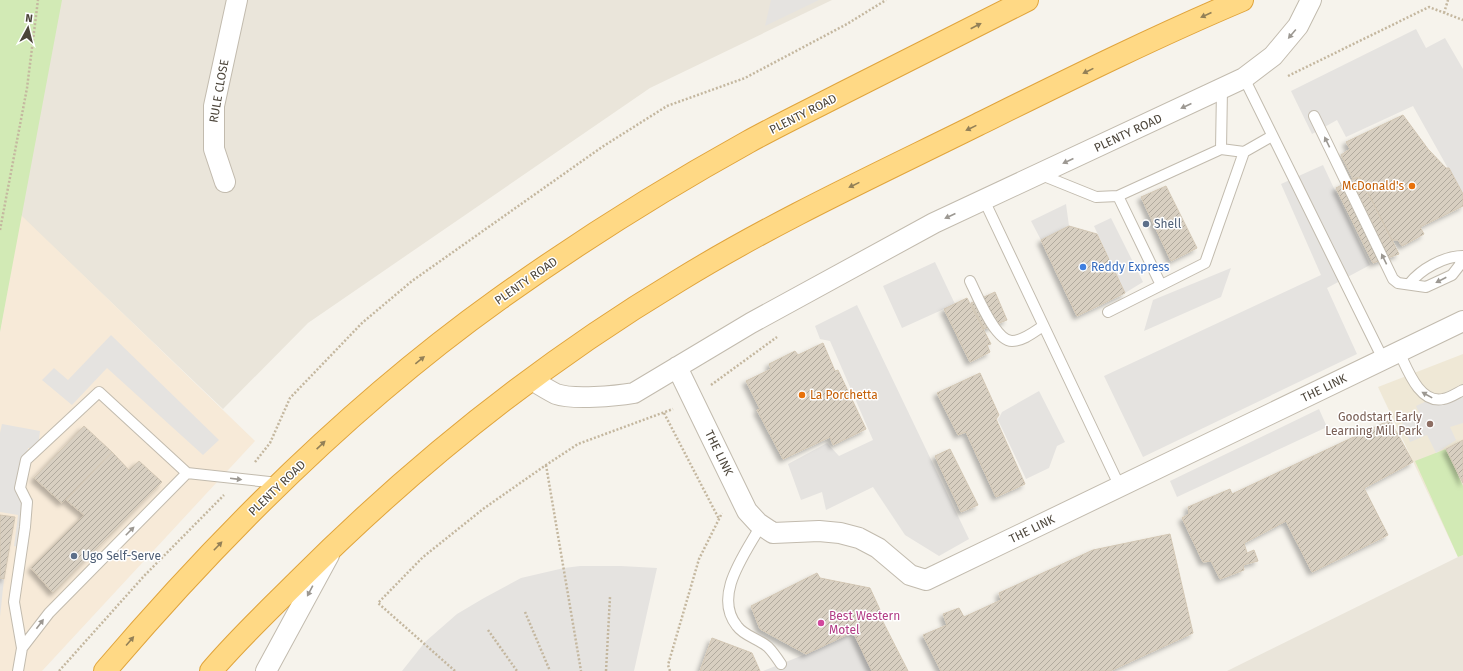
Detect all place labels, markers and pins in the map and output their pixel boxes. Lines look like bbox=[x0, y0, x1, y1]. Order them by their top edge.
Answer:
place label: McDonald's bbox=[1342, 179, 1404, 193]
marker: McDonald's bbox=[1407, 181, 1417, 191]
place label: Shell bbox=[1154, 217, 1182, 231]
marker: Shell bbox=[1141, 219, 1151, 229]
place label: Reddy Express bbox=[1091, 260, 1170, 274]
marker: Reddy Express bbox=[1078, 262, 1088, 272]
place label: La Porchetta bbox=[810, 388, 878, 402]
marker: La Porchetta bbox=[797, 390, 807, 400]
place label: Goodstart Early Learning Mill Park bbox=[1325, 410, 1423, 438]
marker: Goodstart Early Learning Mill Park bbox=[1425, 419, 1435, 429]
place label: Ugo Self-Serve bbox=[82, 549, 161, 563]
marker: Ugo Self-Serve bbox=[69, 551, 79, 561]
place label: Best Western Motel bbox=[829, 609, 900, 637]
marker: Best Western Motel bbox=[816, 618, 826, 628]

